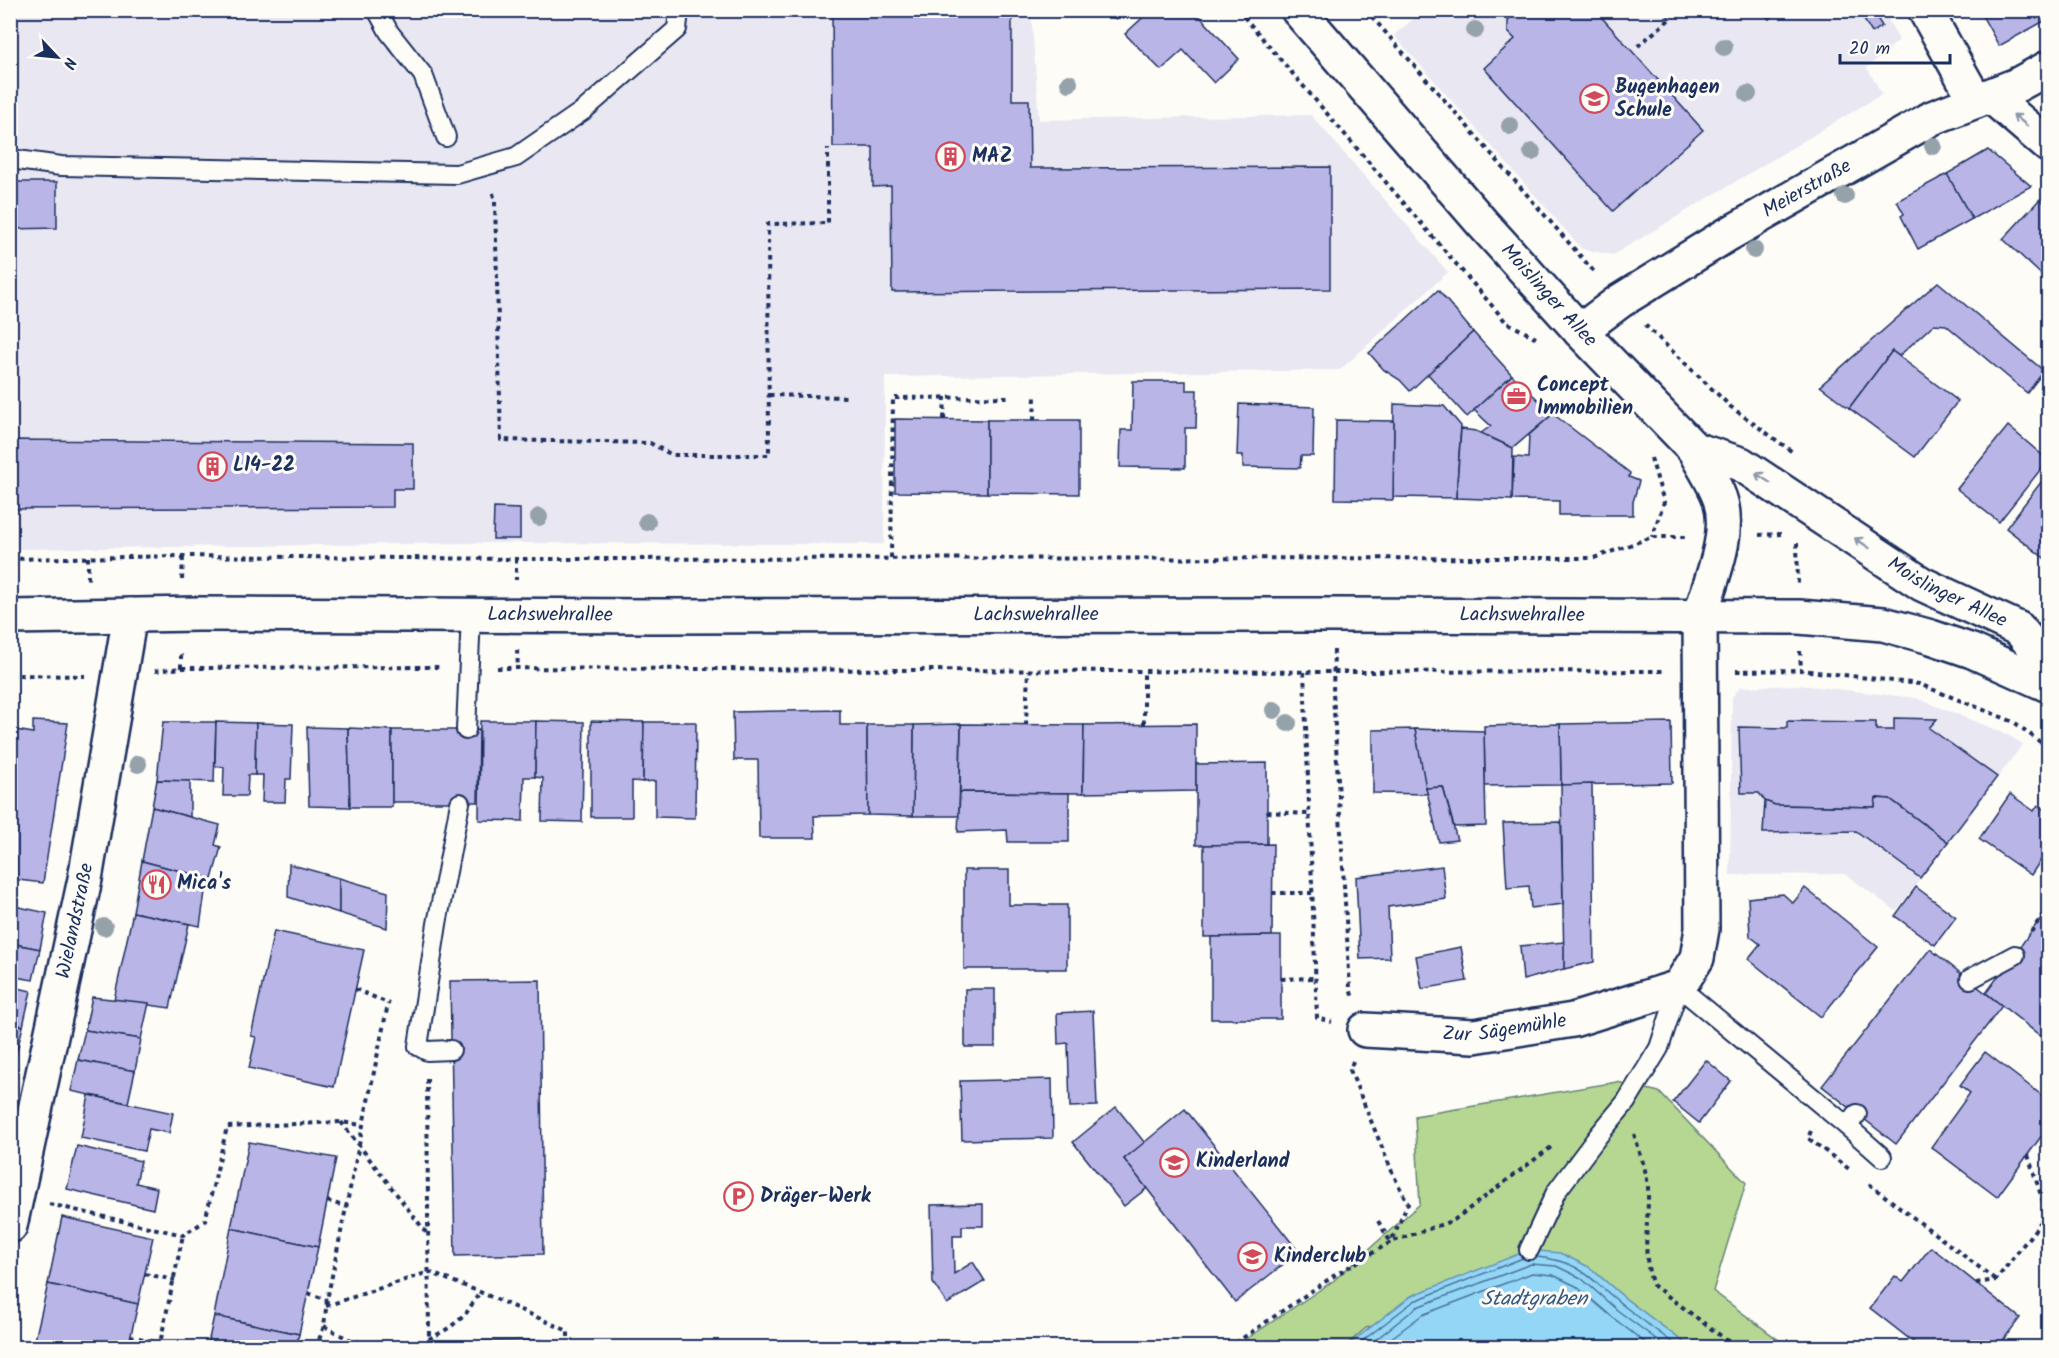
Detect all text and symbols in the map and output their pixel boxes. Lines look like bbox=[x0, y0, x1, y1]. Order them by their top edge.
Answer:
north arrow bbox=[27, 27, 87, 87]
scale bar bbox=[1840, 27, 1950, 65]
text: 20 m bbox=[1849, 35, 1890, 64]
text: N bbox=[56, 53, 83, 73]
place label: Bugenhagen Schule bbox=[1615, 72, 1720, 127]
school or university icon: Bugenhagen Schule bbox=[1578, 83, 1610, 115]
one-way arrow bbox=[2013, 113, 2028, 127]
building icon: MAZ bbox=[935, 141, 967, 173]
place label: MAZ bbox=[972, 141, 1013, 173]
street label: Meierstraße bbox=[1757, 151, 1858, 227]
street label: Moislinger Allee bbox=[1492, 236, 1604, 355]
place label: Concept Immobilien bbox=[1537, 370, 1633, 425]
office icon: Concept Immobilien bbox=[1500, 381, 1532, 413]
building icon: L14-22 bbox=[196, 450, 228, 482]
place label: L14-22 bbox=[233, 450, 295, 482]
one-way arrow bbox=[1755, 472, 1772, 484]
one-way arrow bbox=[1853, 537, 1870, 550]
street label: Moislinger Allee bbox=[1880, 549, 2012, 637]
street label: Lachswehrallee bbox=[487, 599, 613, 632]
street label: Lachswehrallee bbox=[973, 599, 1099, 632]
street label: Lachswehrallee bbox=[1459, 600, 1585, 632]
street label: Wielandstraße bbox=[48, 861, 103, 982]
restaurant icon: Mica's bbox=[140, 868, 172, 900]
place label: Mica's bbox=[177, 868, 232, 900]
street label: Zur Sägemühle bbox=[1441, 1005, 1569, 1052]
school or university icon: Kinderland bbox=[1159, 1146, 1191, 1178]
place label: Kinderland bbox=[1196, 1146, 1291, 1178]
parking icon: Dräger-Werk bbox=[723, 1181, 755, 1213]
place label: Dräger-Werk bbox=[760, 1181, 872, 1213]
school or university icon: Kinderclub bbox=[1237, 1241, 1269, 1273]
place label: Kinderclub bbox=[1274, 1241, 1366, 1273]
water label: Stadtgraben bbox=[1481, 1283, 1589, 1316]

